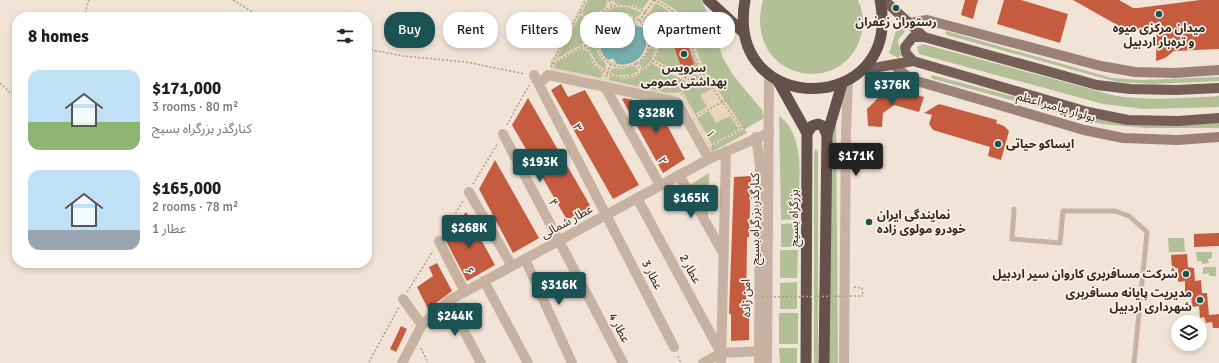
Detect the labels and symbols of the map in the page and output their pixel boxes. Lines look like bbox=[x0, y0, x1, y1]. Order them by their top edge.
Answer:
marker: رستوران زعفران bbox=[891, 3, 901, 13]
marker: میدان مرکزی میوه و تره‌بار اردبیل bbox=[1154, 9, 1164, 19]
place label: رستوران زعفران bbox=[855, 15, 937, 30]
place label: میدان مرکزی میوه و تره‌بار اردبیل bbox=[1113, 21, 1205, 50]
marker: سرویس بهداشتی عمومی bbox=[679, 49, 689, 59]
place label: سرویس بهداشتی عمومی bbox=[641, 61, 727, 90]
pin: $376K bbox=[864, 72, 920, 106]
street label: بولوار پیامبر اعظم bbox=[1015, 89, 1097, 126]
pin: $328K bbox=[628, 100, 684, 134]
street label: ۳ bbox=[569, 121, 585, 135]
street label: ۱ bbox=[702, 127, 718, 141]
place label: ایساکو حیاتی bbox=[1006, 137, 1074, 152]
marker: ایساکو حیاتی bbox=[993, 139, 1003, 149]
pin: $171K bbox=[828, 143, 884, 177]
pin: $193K bbox=[512, 149, 568, 183]
street label: ۲ bbox=[654, 154, 670, 168]
street label: کنارگذر بزرگراه بسیج bbox=[748, 172, 764, 265]
pin: $165K bbox=[663, 185, 719, 219]
street label: بزرگراه بسیج bbox=[787, 189, 803, 247]
street label: ۴ bbox=[545, 196, 561, 210]
street label: عطار شمالی bbox=[538, 202, 596, 242]
place label: نمایندگی ایران خودرو مولوی زاده bbox=[877, 208, 966, 237]
pin: $268K bbox=[441, 215, 497, 249]
marker: نمایندگی ایران خودرو مولوی زاده bbox=[864, 217, 874, 227]
street label: عطار 2 bbox=[676, 252, 704, 286]
street label: عطار 3 bbox=[638, 258, 666, 292]
street label: ۶ bbox=[461, 265, 477, 277]
place label: شرکت مسافربری کاروان سیر اردبیل bbox=[993, 267, 1178, 282]
marker: شرکت مسافربری کاروان سیر اردبیل bbox=[1181, 269, 1191, 279]
pin: $316K bbox=[531, 272, 587, 306]
street label: امن زاده bbox=[739, 279, 754, 317]
place label: مدیریت پایانه مسافربری شهرداری اردبیل bbox=[1066, 286, 1192, 315]
marker: مدیریت پایانه مسافربری شهرداری اردبیل bbox=[1195, 295, 1205, 305]
pin: $244K bbox=[427, 303, 483, 337]
street label: عطار 4 bbox=[605, 311, 633, 345]

